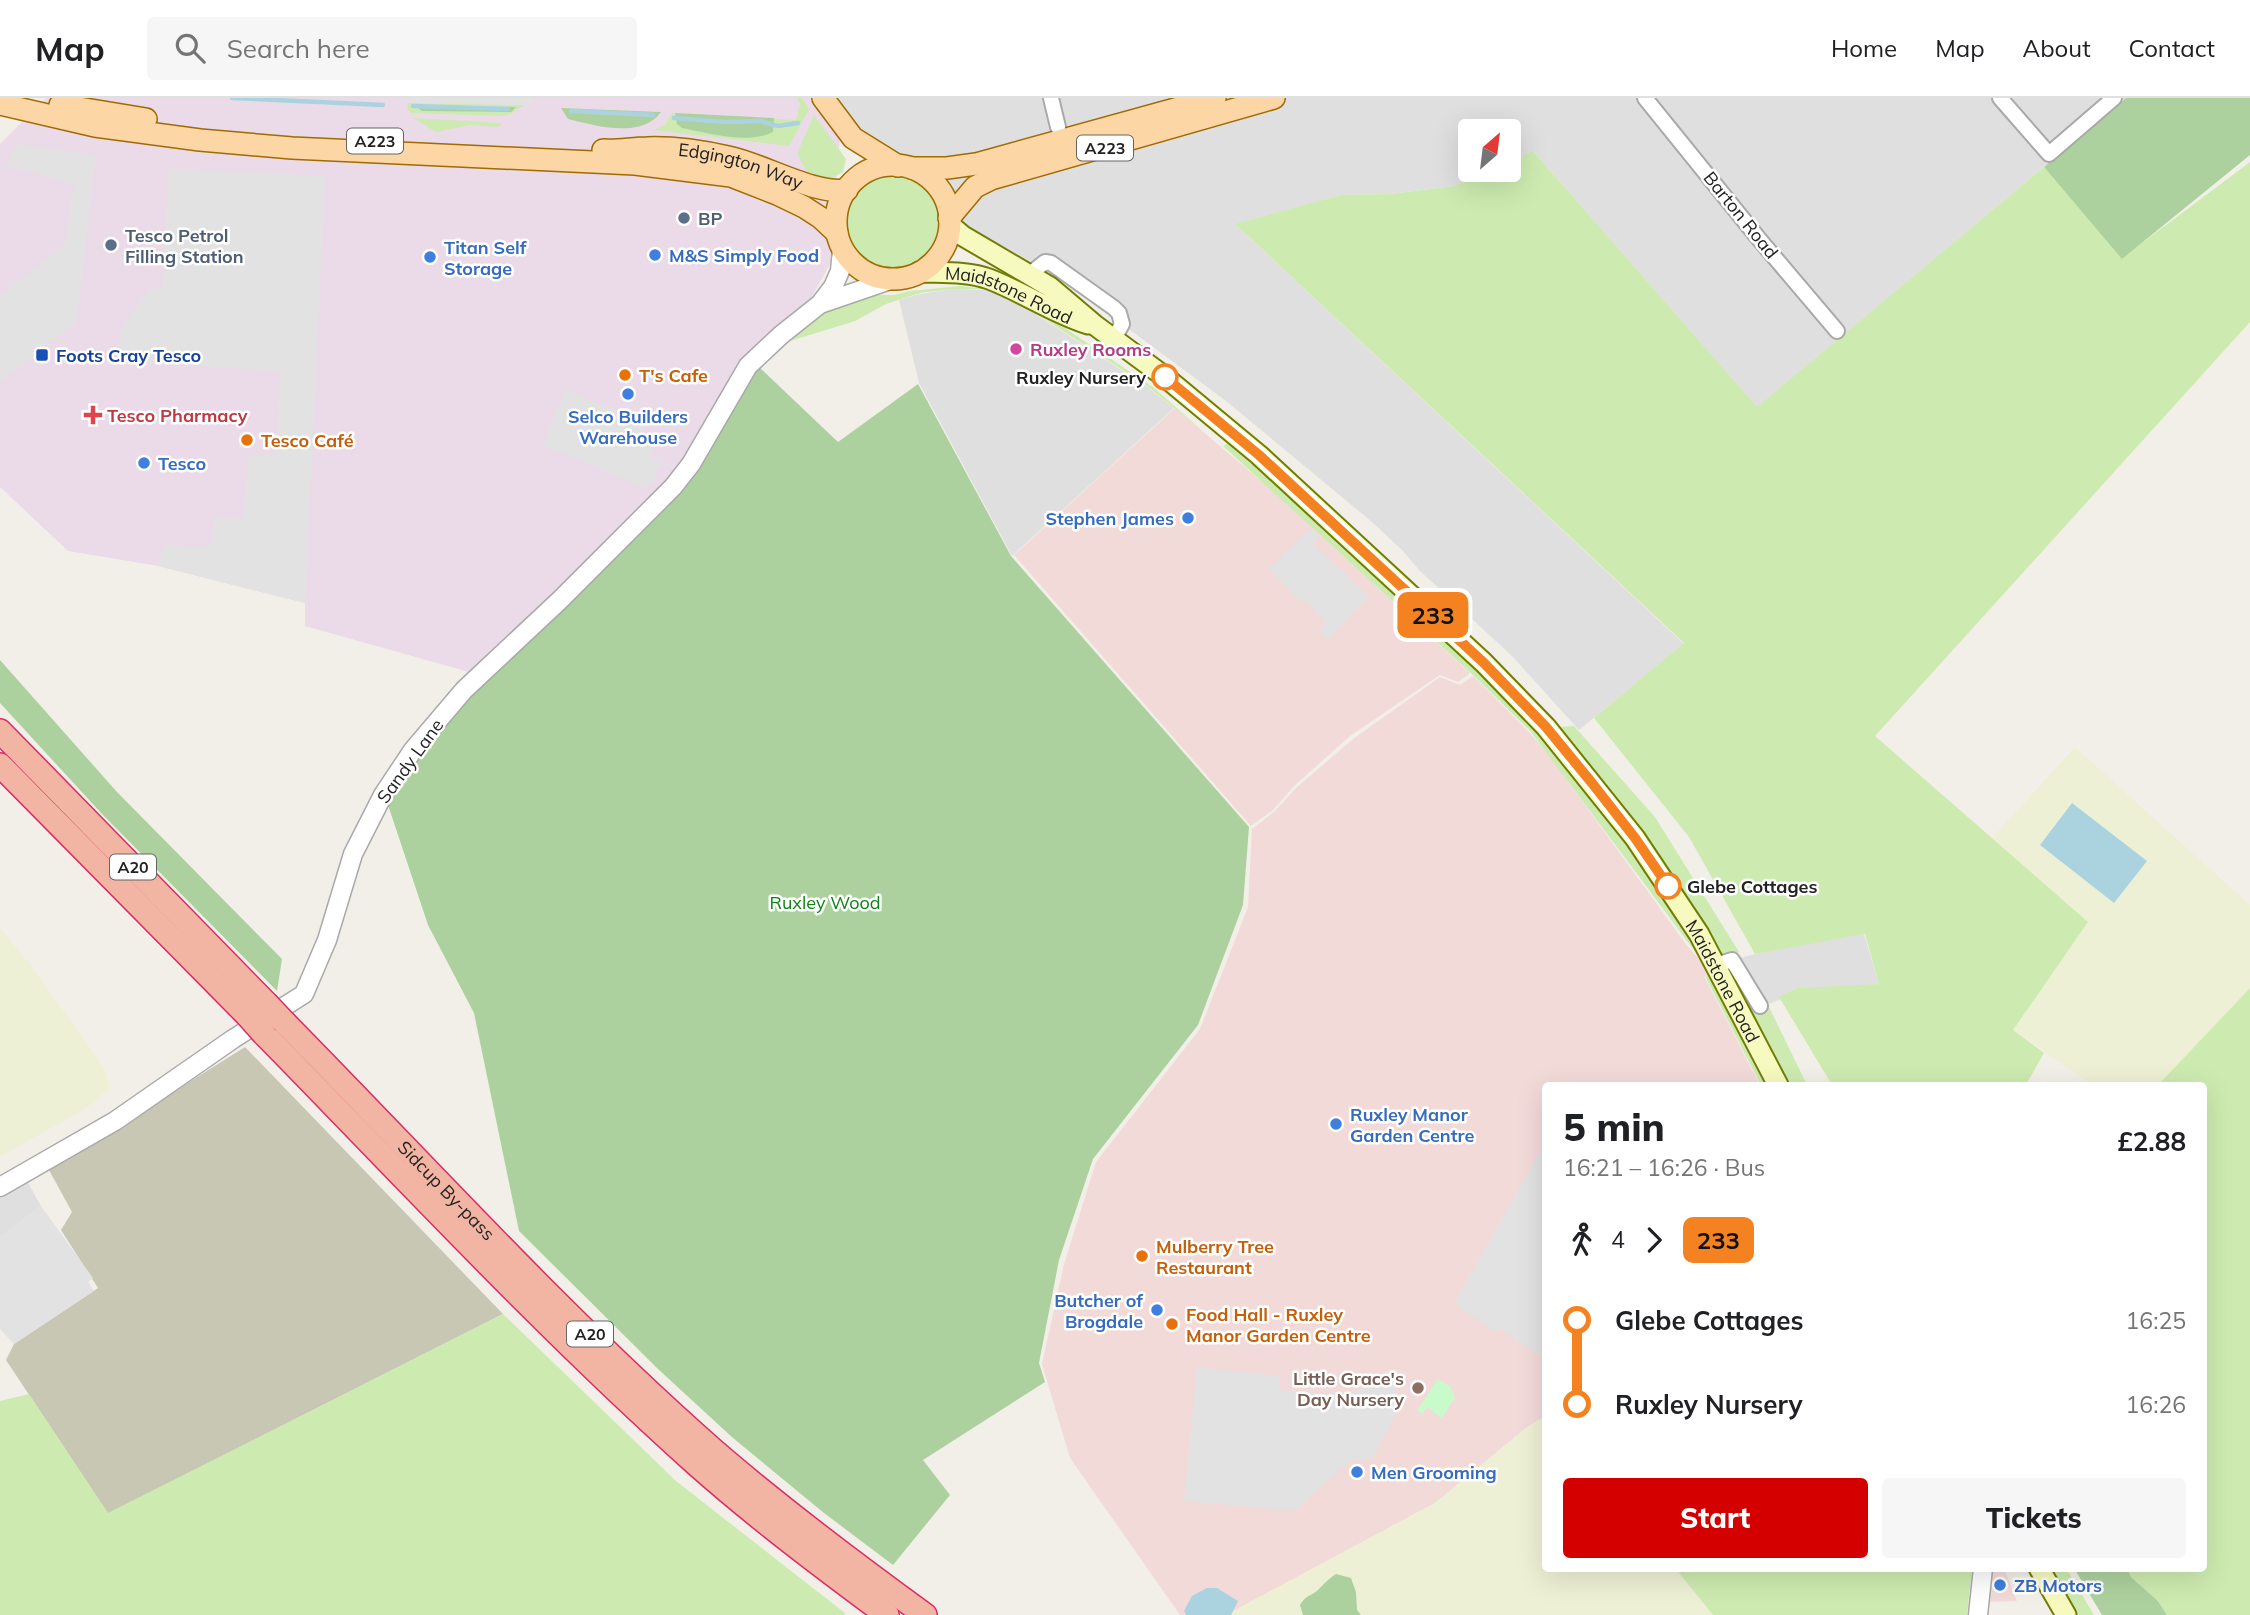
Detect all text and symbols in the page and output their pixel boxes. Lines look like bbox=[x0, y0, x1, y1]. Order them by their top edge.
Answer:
search box bbox=[147, 17, 637, 80]
text: Map bbox=[35, 28, 105, 69]
icon: search bbox=[171, 29, 209, 67]
text: Search here bbox=[227, 32, 370, 65]
text: Home bbox=[1831, 33, 1897, 63]
text: Map bbox=[1935, 33, 1985, 63]
text: About bbox=[2023, 33, 2091, 63]
text: Contact bbox=[2129, 33, 2215, 63]
north arrow bbox=[1458, 119, 1521, 182]
map controls bbox=[1458, 119, 1521, 182]
road number: A223 bbox=[347, 129, 403, 154]
road number: A223 bbox=[1077, 136, 1133, 160]
street label: Edgington Way bbox=[677, 137, 806, 194]
street label: Barton Road bbox=[1699, 167, 1783, 263]
place label: BP bbox=[698, 207, 722, 230]
marker: BP bbox=[676, 210, 692, 226]
place label: Tesco Petrol Filling Station bbox=[125, 224, 244, 268]
place label: Titan Self Storage bbox=[444, 236, 527, 280]
marker: Tesco Petrol Filling Station bbox=[103, 237, 119, 253]
place label: M&S Simply Food bbox=[669, 244, 819, 267]
marker: M&S Simply Food bbox=[647, 247, 663, 263]
marker: Titan Self Storage bbox=[422, 249, 438, 265]
street label: Maidstone Road bbox=[944, 261, 1076, 329]
place label: Ruxley Rooms bbox=[1030, 338, 1151, 361]
marker: Ruxley Rooms bbox=[1008, 341, 1024, 357]
place label: Foots Cray Tesco bbox=[56, 344, 201, 367]
marker: Foots Cray Tesco bbox=[34, 347, 50, 363]
place label: T's Cafe bbox=[639, 364, 708, 387]
marker: Ruxley Nursery bbox=[1152, 364, 1178, 390]
place label: Ruxley Nursery bbox=[1016, 366, 1146, 389]
marker: T's Cafe bbox=[617, 367, 633, 383]
marker: Selco Builders Warehouse bbox=[620, 386, 636, 402]
place label: Tesco Pharmacy bbox=[107, 404, 248, 427]
place label: Selco Builders Warehouse bbox=[568, 405, 688, 449]
marker: Tesco Pharmacy bbox=[85, 407, 101, 423]
place label: Tesco Café bbox=[261, 429, 354, 452]
marker: Tesco Café bbox=[239, 432, 255, 448]
place label: Tesco bbox=[158, 452, 206, 475]
marker: Tesco bbox=[136, 455, 152, 471]
place label: Stephen James bbox=[1045, 507, 1174, 530]
marker: Stephen James bbox=[1180, 510, 1196, 526]
line badge: 233 bbox=[1393, 592, 1473, 638]
text: 233 bbox=[1411, 600, 1455, 630]
street label: Sandy Lane bbox=[372, 714, 448, 808]
road number: A20 bbox=[110, 854, 156, 880]
marker: Glebe Cottages bbox=[1655, 873, 1681, 899]
place label: Glebe Cottages bbox=[1687, 875, 1817, 898]
park label: Ruxley Wood bbox=[769, 891, 881, 914]
street label: Maidstone Road bbox=[1681, 915, 1765, 1046]
place label: Ruxley Manor Garden Centre bbox=[1350, 1103, 1474, 1147]
text: 5 min bbox=[1563, 1103, 1665, 1151]
marker: Ruxley Manor Garden Centre bbox=[1328, 1116, 1344, 1132]
text: £2.88 bbox=[2117, 1125, 2186, 1158]
street label: Sidcup By-pass bbox=[393, 1135, 500, 1245]
text: 16:21 – 16:26 · Bus bbox=[1563, 1153, 1765, 1182]
icon: walk bbox=[1563, 1221, 1601, 1259]
icon: forward bbox=[1635, 1221, 1673, 1259]
text: 4 bbox=[1611, 1225, 1625, 1254]
text: 233 bbox=[1697, 1225, 1740, 1255]
place label: Mulberry Tree Restaurant bbox=[1156, 1235, 1274, 1279]
marker: Mulberry Tree Restaurant bbox=[1134, 1248, 1150, 1264]
place label: Butcher of Brogdale bbox=[1054, 1289, 1143, 1333]
marker: Butcher of Brogdale bbox=[1149, 1302, 1165, 1318]
place label: Food Hall - Ruxley Manor Garden Centre bbox=[1186, 1303, 1371, 1347]
text: Glebe Cottages bbox=[1615, 1304, 1803, 1337]
text: 16:25 bbox=[2126, 1306, 2186, 1335]
marker: Food Hall - Ruxley Manor Garden Centre bbox=[1164, 1316, 1180, 1332]
road number: A20 bbox=[567, 1322, 613, 1346]
place label: Little Grace's Day Nursery bbox=[1293, 1367, 1404, 1411]
marker: Little Grace's Day Nursery bbox=[1410, 1380, 1426, 1396]
text: Ruxley Nursery bbox=[1615, 1388, 1803, 1421]
text: 16:26 bbox=[2126, 1390, 2186, 1419]
place label: Men Grooming bbox=[1371, 1461, 1497, 1484]
marker: Men Grooming bbox=[1349, 1464, 1365, 1480]
button: Start bbox=[1563, 1478, 1868, 1558]
button: Tickets bbox=[1882, 1478, 2186, 1558]
place label: ZB Motors bbox=[2014, 1574, 2102, 1597]
marker: ZB Motors bbox=[1992, 1577, 2008, 1593]

